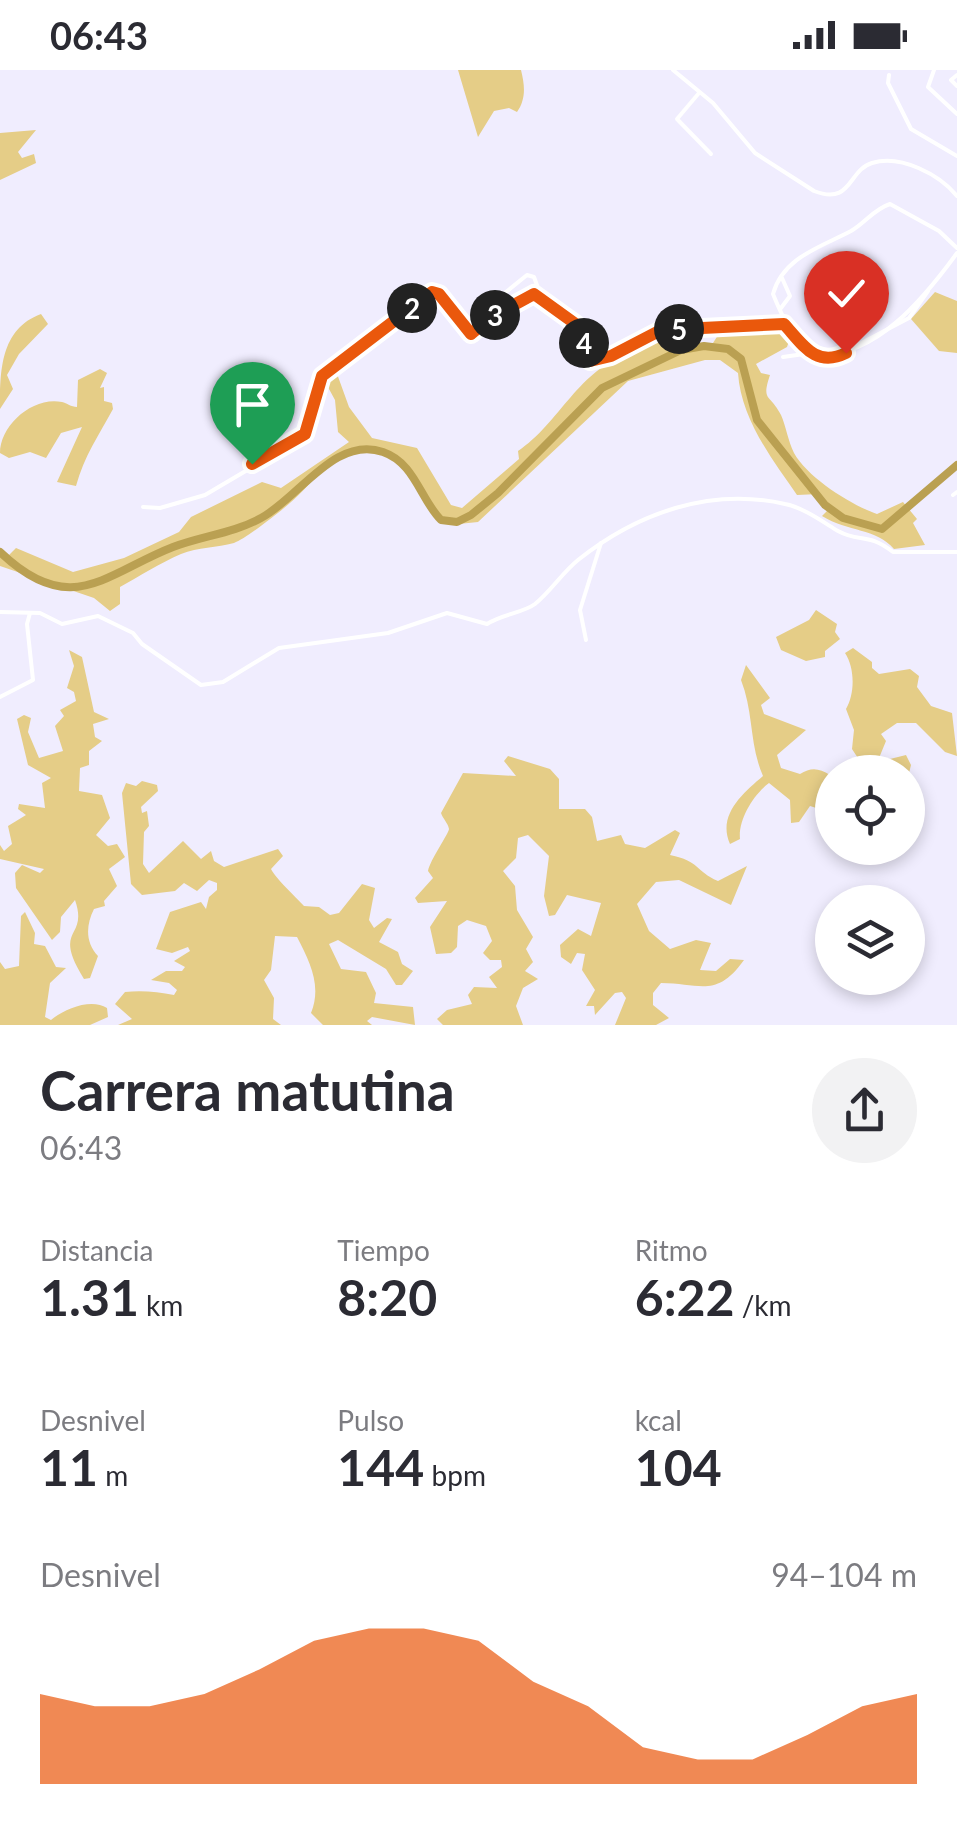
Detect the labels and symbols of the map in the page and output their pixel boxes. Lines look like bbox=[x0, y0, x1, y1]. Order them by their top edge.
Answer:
pin bbox=[804, 251, 889, 354]
pin: 2 bbox=[387, 283, 437, 333]
pin: 3 bbox=[470, 290, 520, 340]
pin: 5 bbox=[654, 304, 704, 354]
pin: 4 bbox=[559, 318, 609, 368]
pin bbox=[210, 362, 295, 465]

